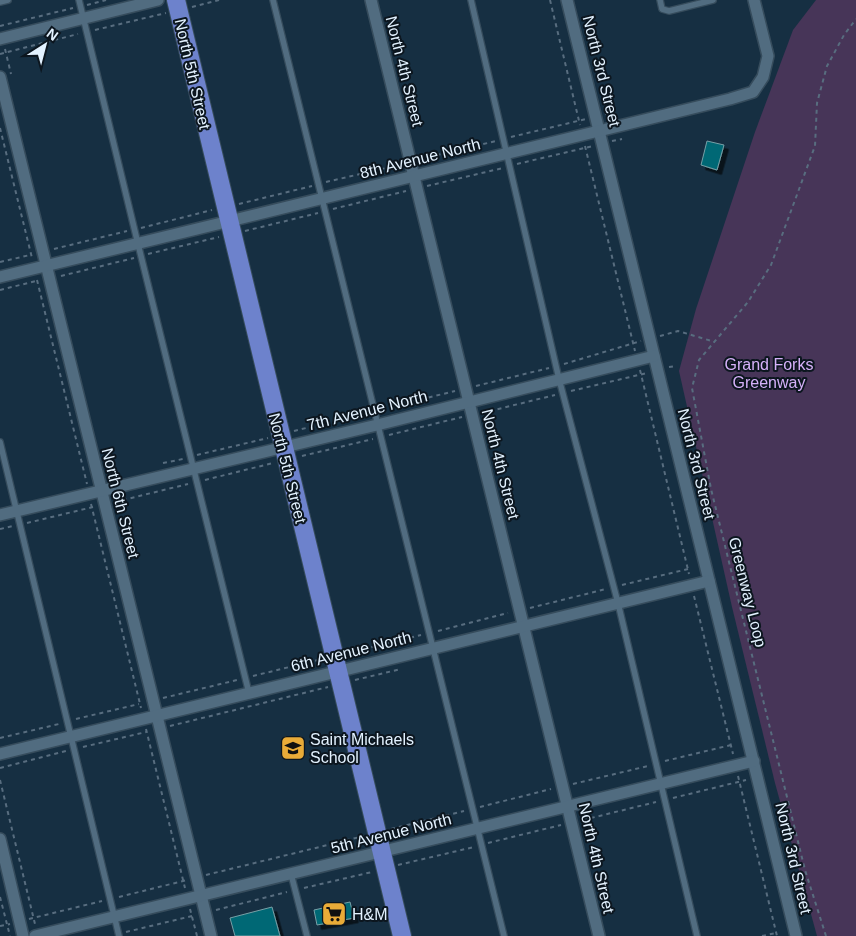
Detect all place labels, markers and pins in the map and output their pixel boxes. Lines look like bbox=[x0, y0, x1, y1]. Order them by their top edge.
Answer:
place label: Saint Michaels School bbox=[310, 731, 414, 766]
school or university icon: Saint Michaels School bbox=[280, 735, 306, 761]
supermarket icon: H&M bbox=[321, 901, 347, 927]
place label: H&M bbox=[352, 906, 388, 923]

